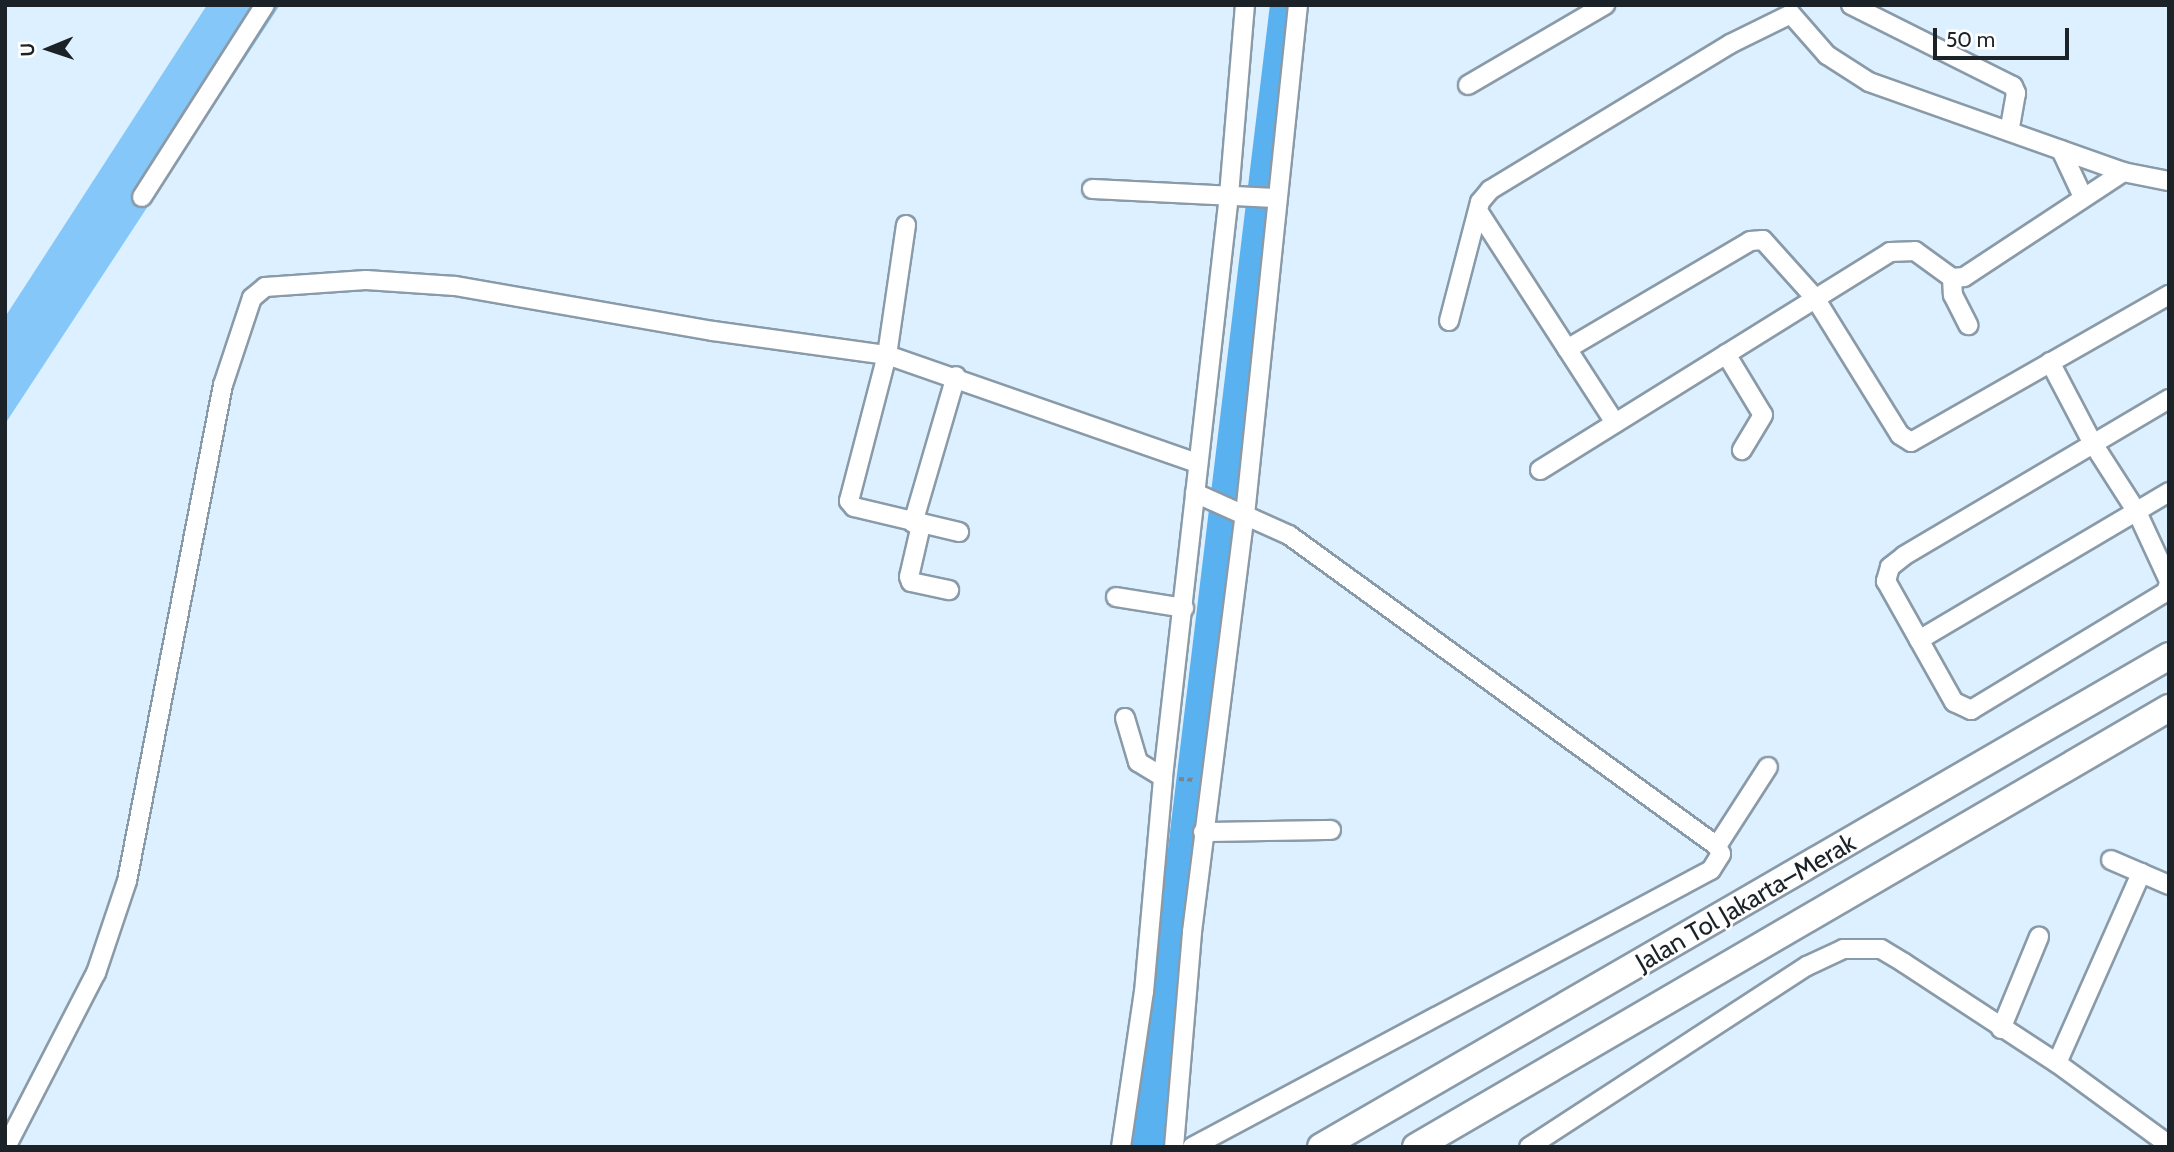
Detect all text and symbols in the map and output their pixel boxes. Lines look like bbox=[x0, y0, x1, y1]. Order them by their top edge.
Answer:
north arrow bbox=[14, 14, 84, 84]
scale bar bbox=[1936, 14, 2072, 58]
text: 50 m bbox=[1946, 27, 1995, 52]
text: U bbox=[16, 43, 39, 57]
street label: Jalan Tol Jakarta–Merak bbox=[1631, 827, 1861, 979]

